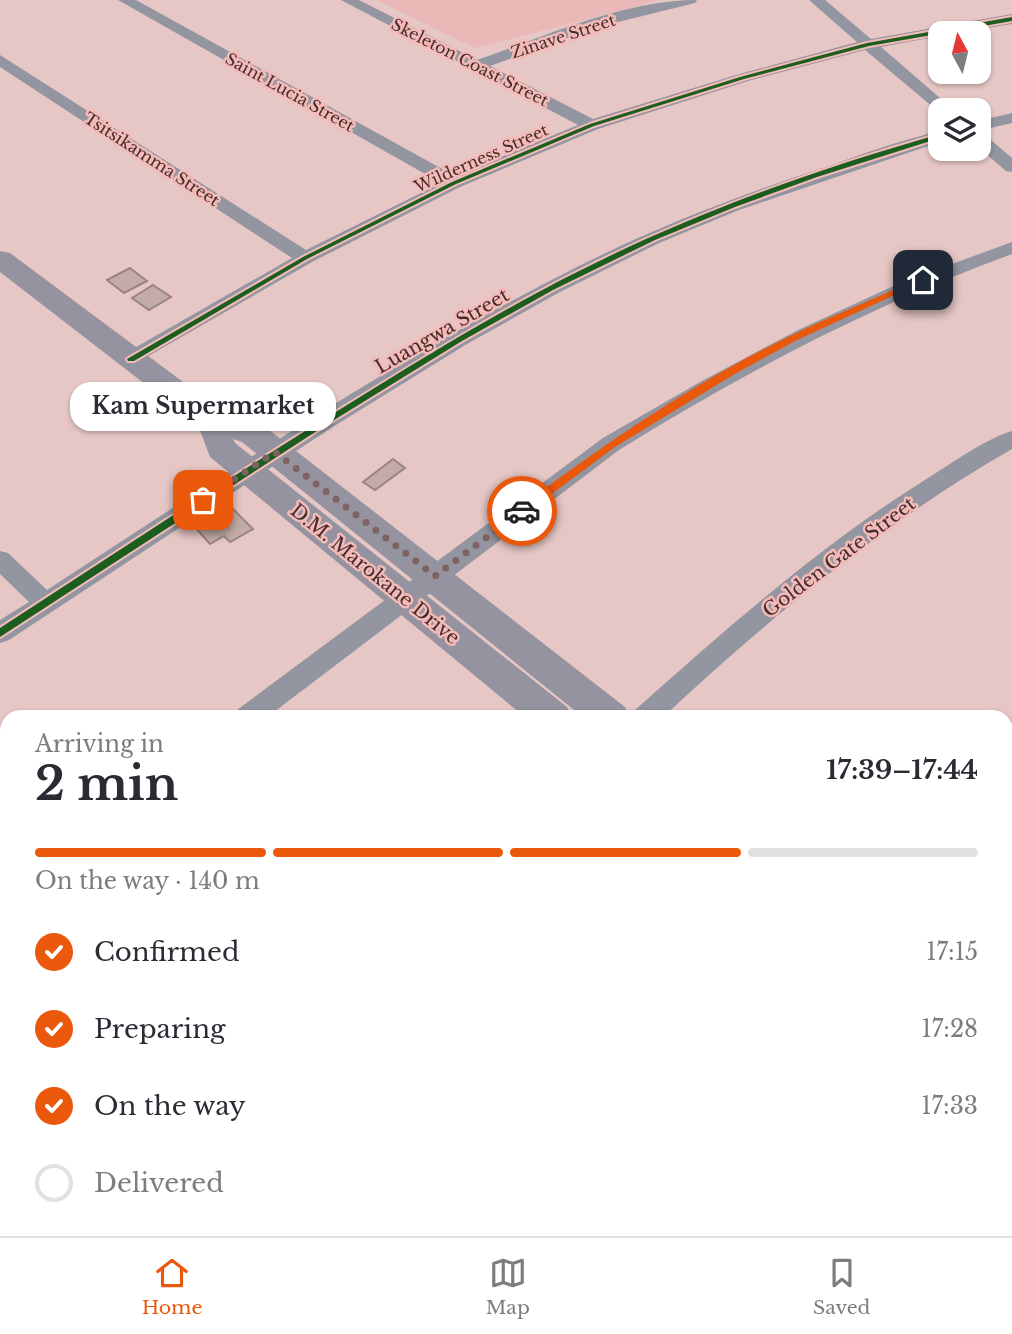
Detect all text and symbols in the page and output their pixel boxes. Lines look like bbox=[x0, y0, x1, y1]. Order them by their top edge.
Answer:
street label: Zinave Street bbox=[508, 10, 618, 62]
street label: Skeleton Coast Street bbox=[388, 14, 552, 110]
north arrow bbox=[928, 21, 990, 84]
map controls bbox=[928, 21, 991, 161]
street label: Saint Lucia Street bbox=[222, 48, 358, 136]
button: layers bbox=[928, 98, 991, 161]
street label: Tsitsikamma Street bbox=[81, 108, 223, 210]
street label: Wilderness Street bbox=[410, 120, 551, 197]
pin bbox=[893, 250, 953, 310]
icon: home bbox=[904, 261, 942, 299]
street label: Luangwa Street bbox=[371, 283, 514, 379]
callout: Kam Supermarket bbox=[70, 381, 336, 430]
text: Kam Supermarket bbox=[91, 392, 315, 420]
pin bbox=[173, 470, 233, 530]
courier bbox=[487, 476, 557, 546]
icon: bag bbox=[184, 481, 222, 519]
icon: car bbox=[503, 492, 541, 530]
street label: Golden Gate Street bbox=[758, 492, 920, 622]
street label: D.M. Marokane Drive bbox=[286, 499, 464, 649]
text: Arriving in bbox=[35, 730, 164, 758]
text: 17:39–17:44 bbox=[826, 754, 978, 786]
text: 2 min bbox=[35, 755, 178, 812]
text: On the way · 140 m bbox=[35, 867, 260, 895]
icon: check bbox=[35, 933, 73, 971]
text: Confirmed bbox=[94, 936, 239, 968]
text: 17:15 bbox=[926, 938, 978, 966]
icon: check bbox=[35, 1010, 73, 1048]
text: Preparing bbox=[94, 1013, 226, 1045]
text: 17:28 bbox=[922, 1015, 978, 1043]
icon: check bbox=[35, 1087, 73, 1125]
text: On the way bbox=[94, 1090, 246, 1122]
text: 17:33 bbox=[921, 1092, 978, 1120]
text: Delivered bbox=[94, 1167, 224, 1199]
tab: Home bbox=[142, 1254, 202, 1319]
tab: Map bbox=[486, 1254, 530, 1319]
tab: Saved bbox=[813, 1254, 870, 1319]

